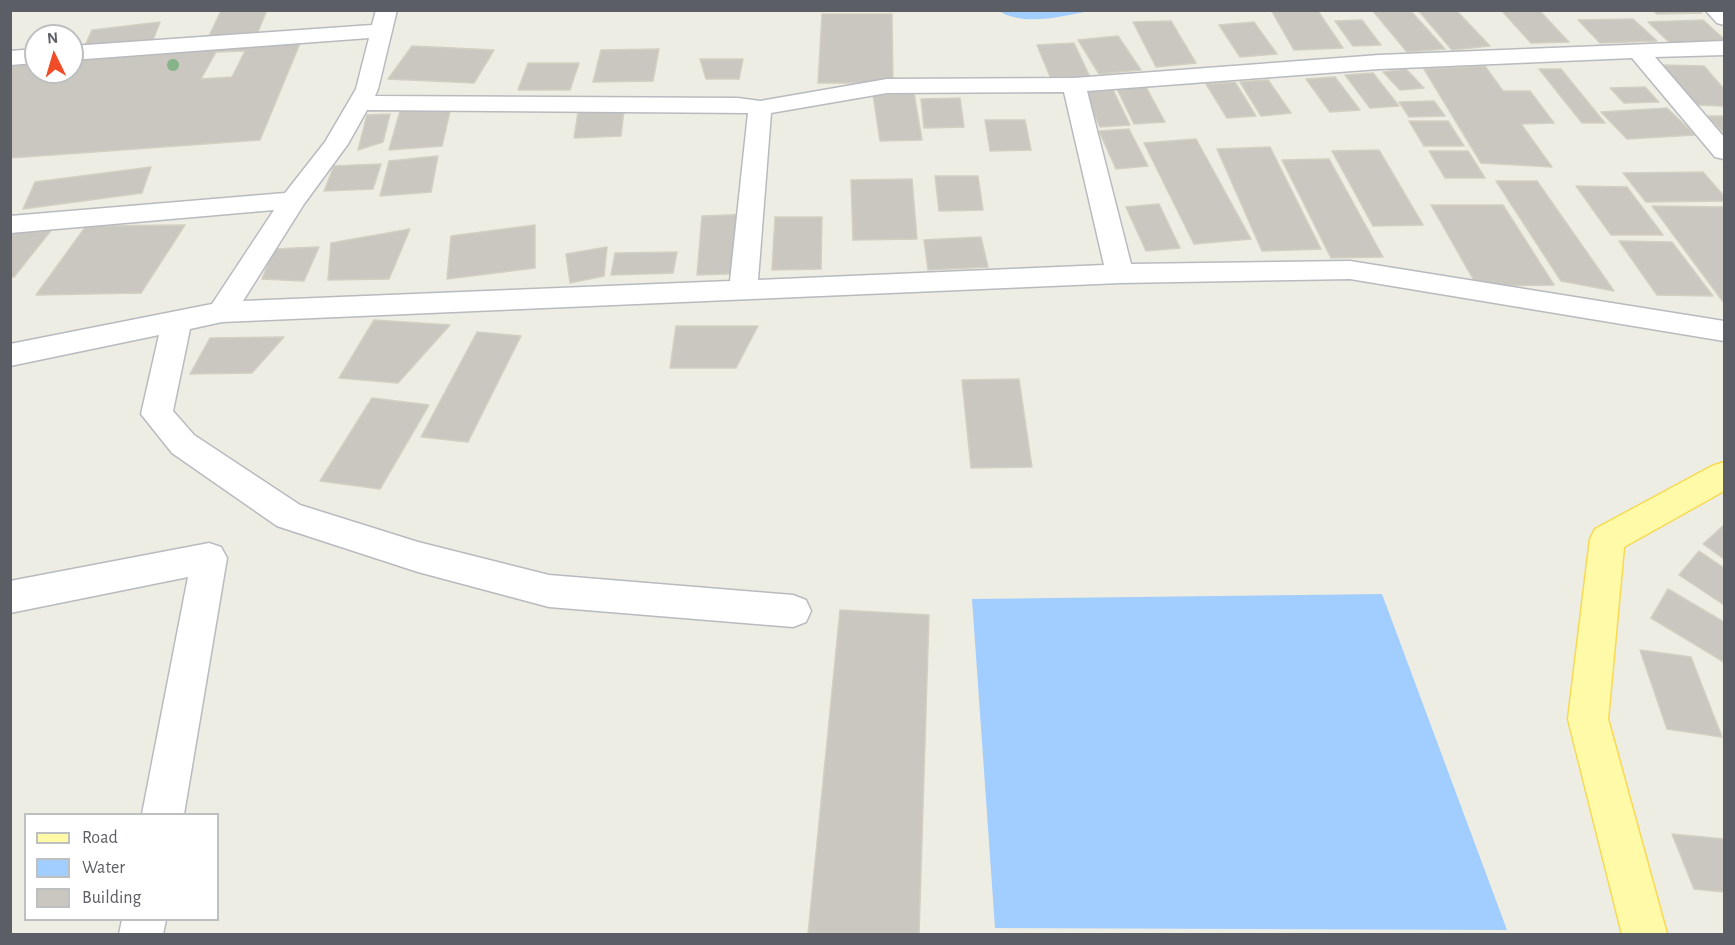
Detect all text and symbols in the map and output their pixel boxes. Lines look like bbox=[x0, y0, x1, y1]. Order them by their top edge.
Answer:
north arrow bbox=[24, 24, 84, 84]
text: N bbox=[46, 30, 59, 47]
legend bbox=[24, 813, 219, 921]
text: Road bbox=[82, 829, 118, 847]
text: Water bbox=[82, 859, 125, 877]
text: Building bbox=[82, 889, 141, 907]

